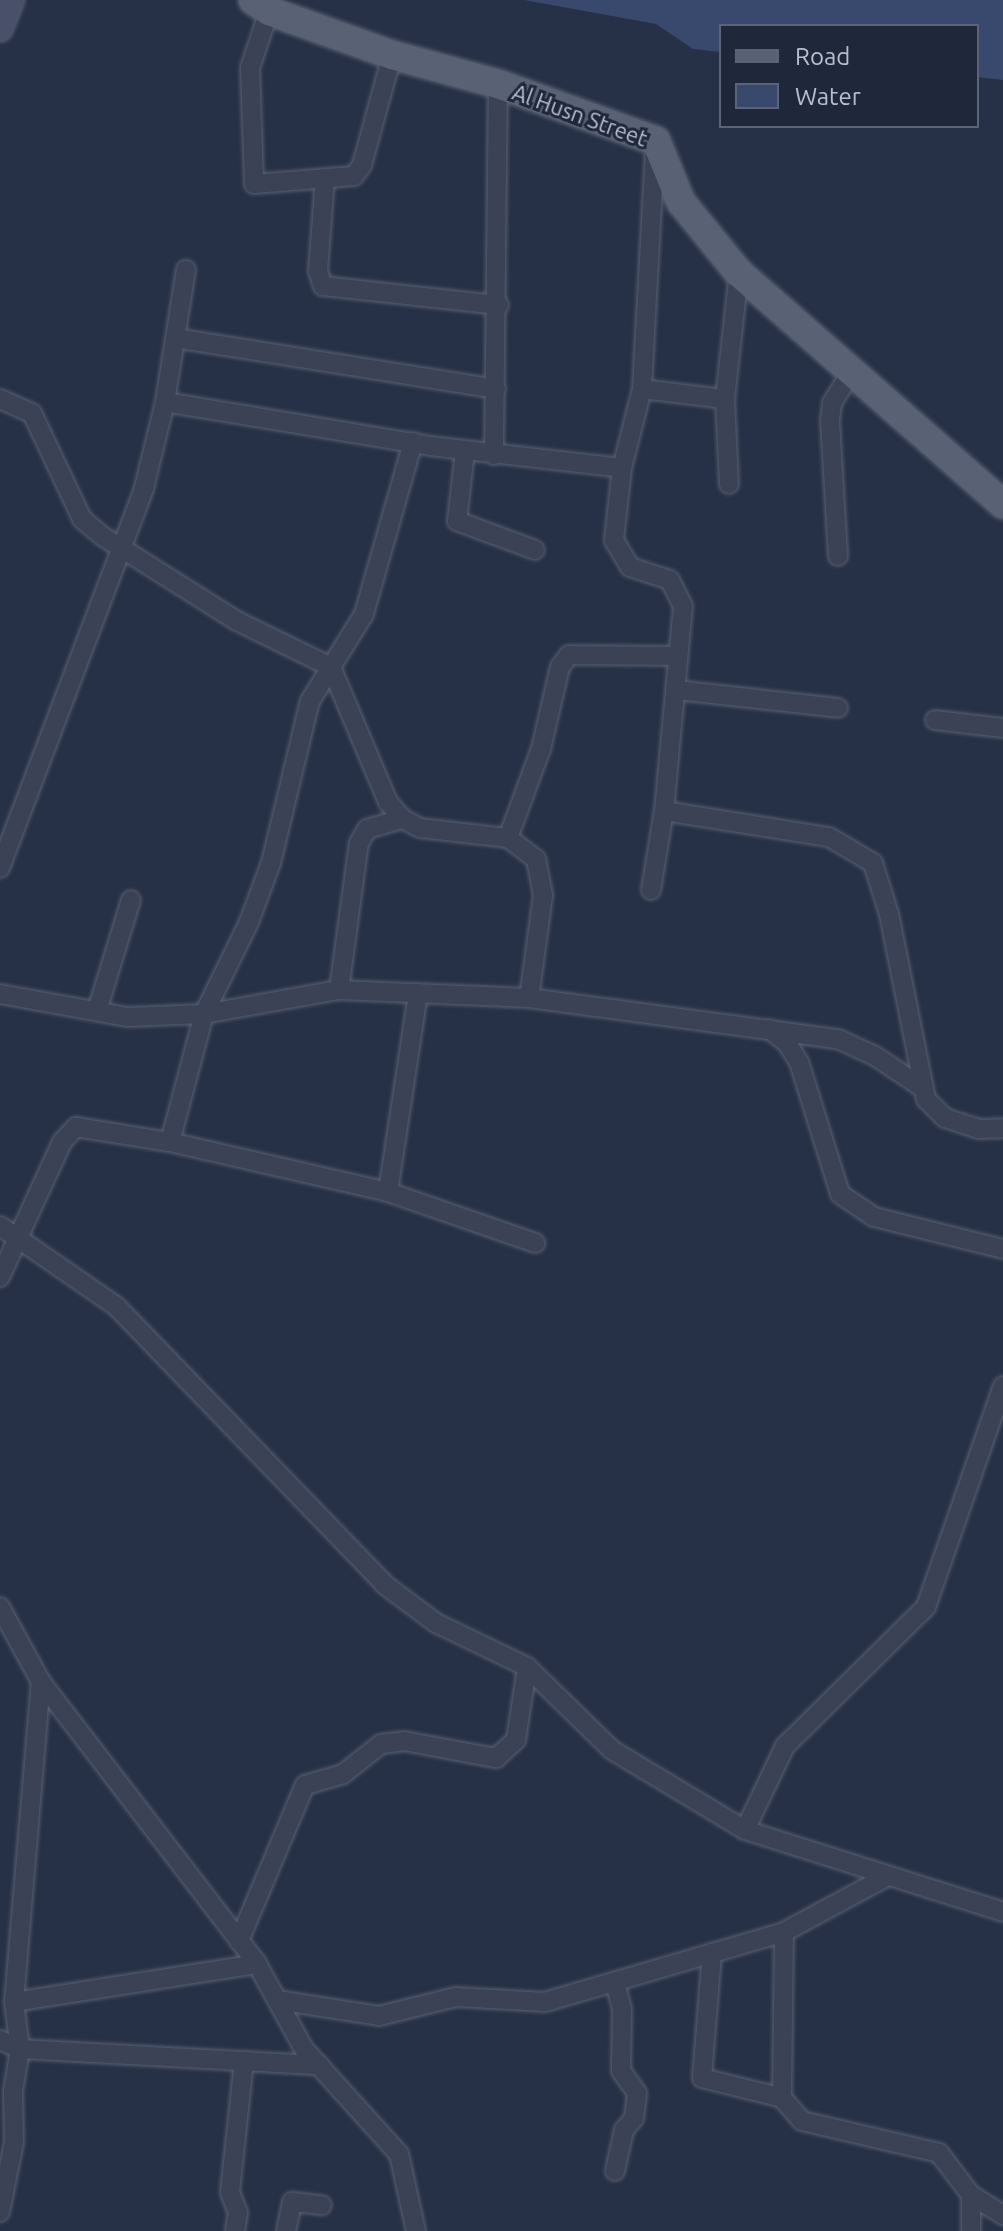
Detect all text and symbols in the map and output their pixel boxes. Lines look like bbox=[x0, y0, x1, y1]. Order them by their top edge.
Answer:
legend bbox=[719, 24, 979, 128]
text: Road bbox=[795, 43, 850, 70]
street label: Al Husn Street bbox=[509, 78, 651, 152]
text: Water bbox=[795, 83, 861, 110]

